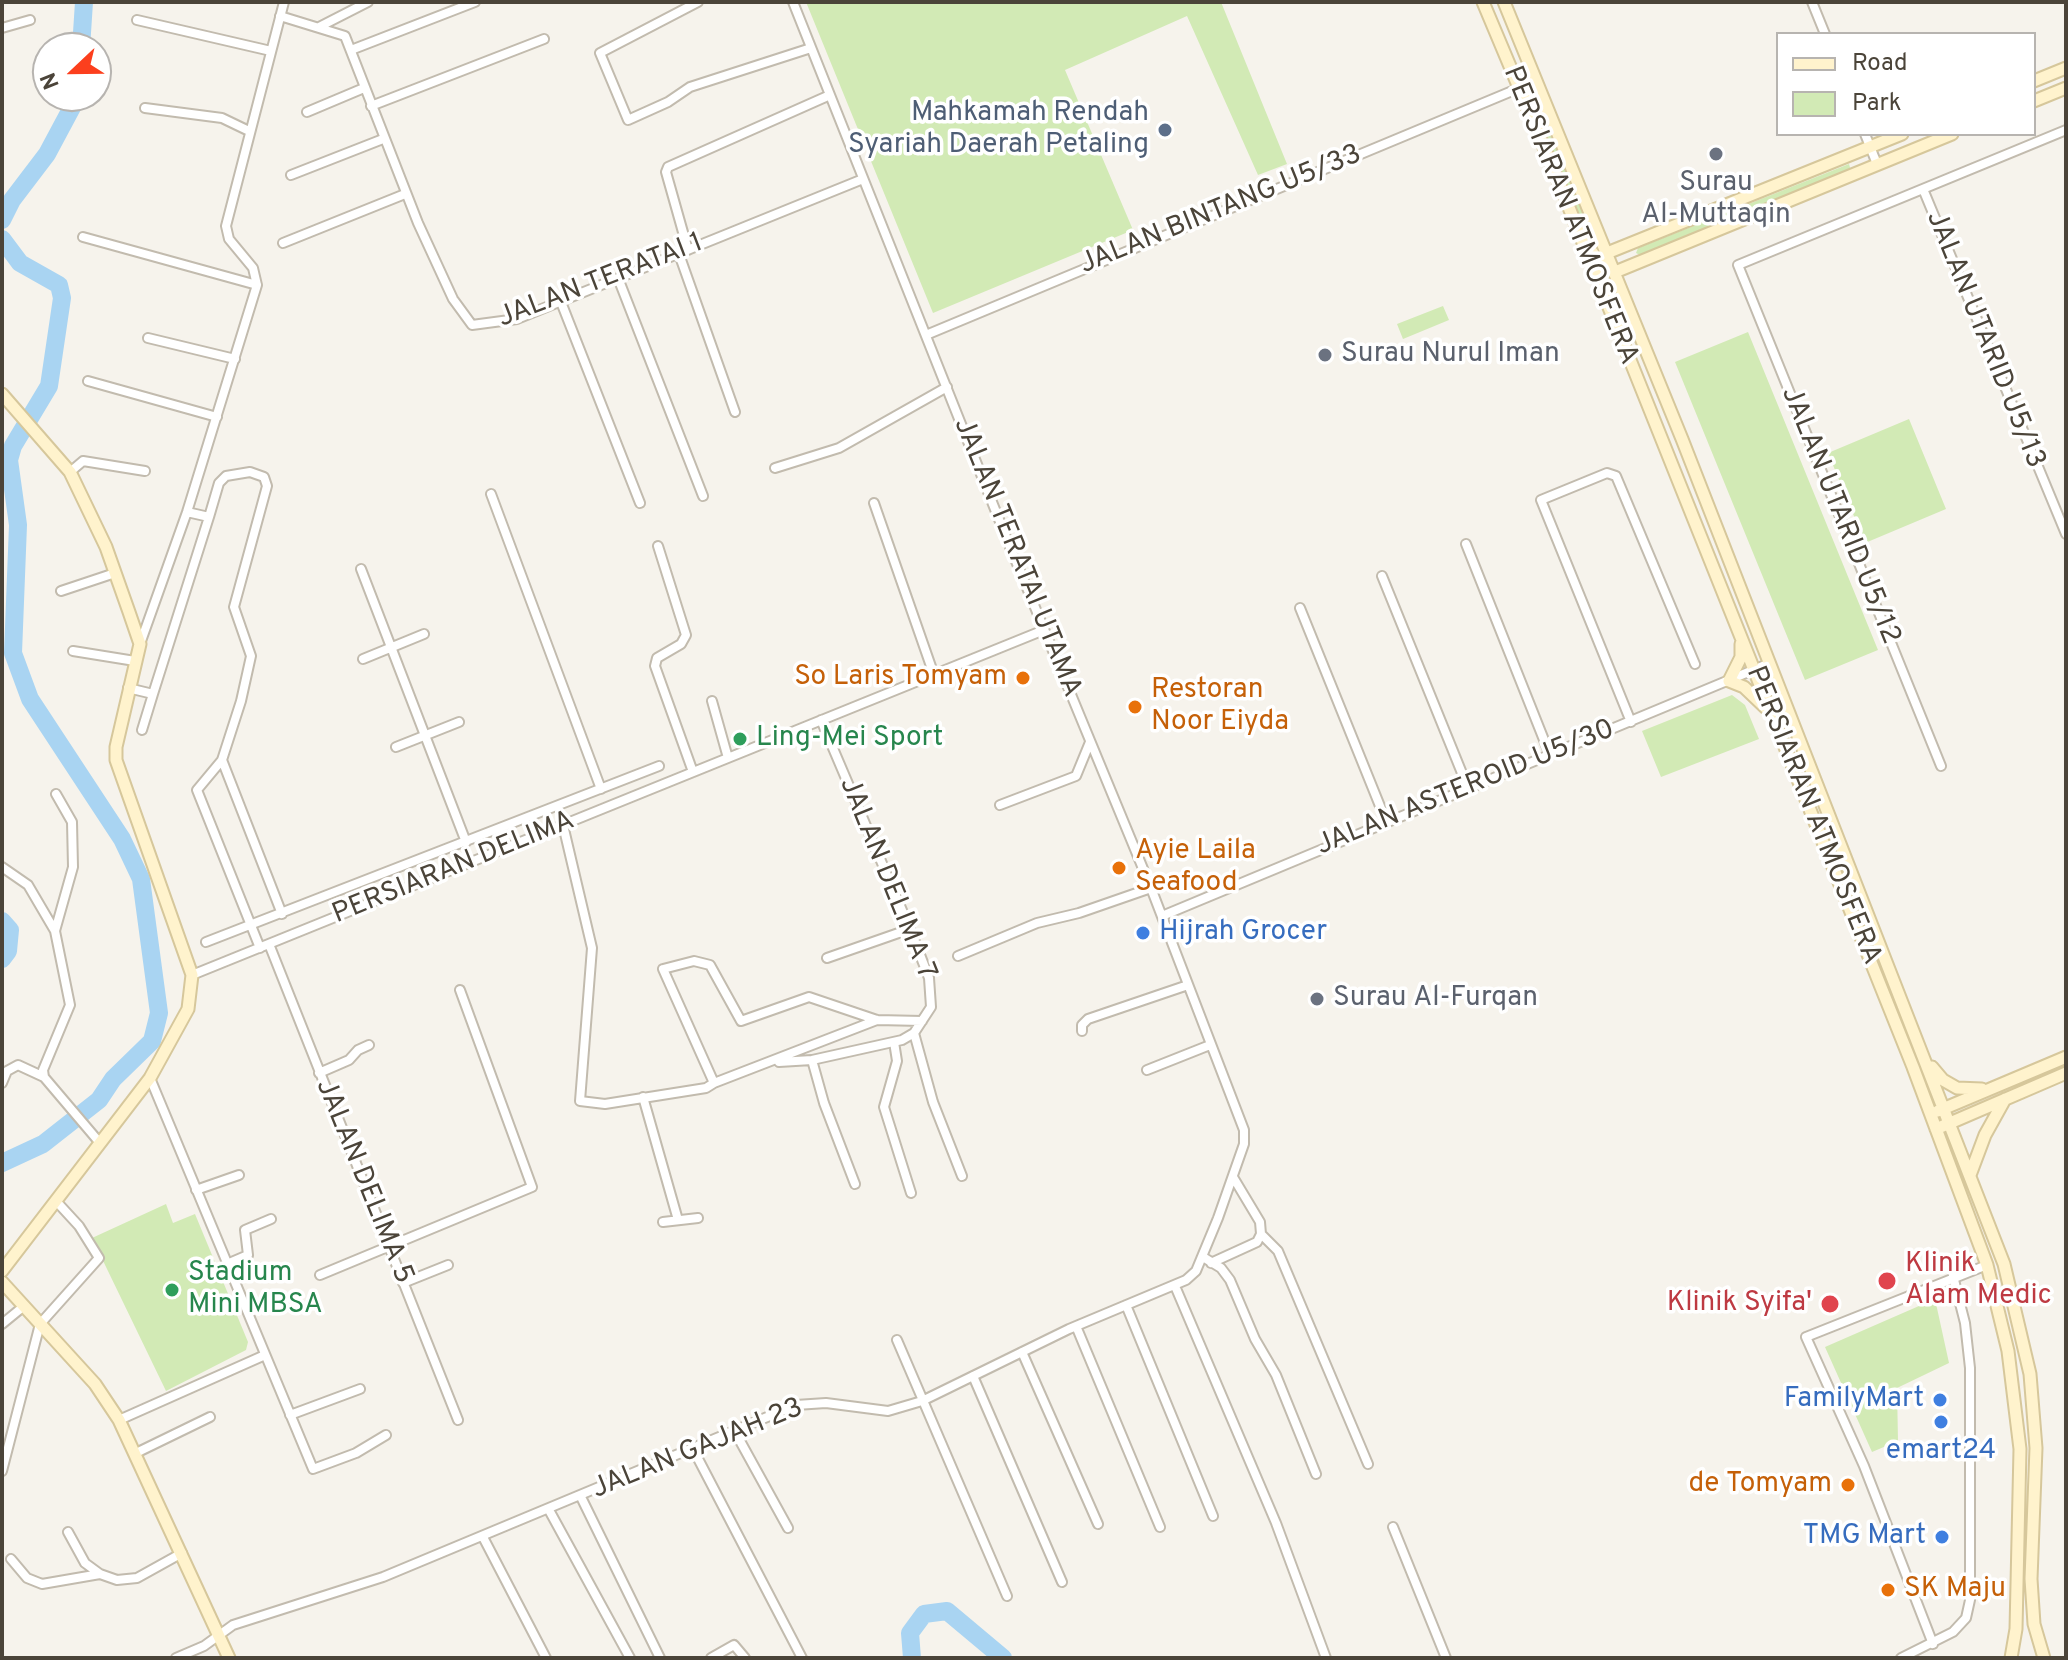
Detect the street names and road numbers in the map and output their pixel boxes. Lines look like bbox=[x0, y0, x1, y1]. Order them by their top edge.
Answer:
street label: PERSIARAN ATMOSFERA bbox=[1494, 62, 1644, 370]
street label: JALAN BINTANG U5/33 bbox=[1075, 139, 1367, 283]
street label: JALAN UTARID U5/13 bbox=[1917, 207, 2051, 473]
street label: JALAN TERATAI 1 bbox=[494, 227, 708, 337]
street label: JALAN UTARID U5/12 bbox=[1772, 382, 1906, 650]
street label: JALAN TERATAI UTAMA bbox=[945, 414, 1087, 702]
street label: PERSIARAN ATMOSFERA bbox=[1737, 662, 1887, 970]
street label: JALAN ASTEROID U5/30 bbox=[1312, 714, 1620, 864]
street label: JALAN DELIMA 7 bbox=[830, 773, 942, 985]
street label: PERSIARAN DELIMA bbox=[328, 805, 580, 933]
street label: JALAN DELIMA 5 bbox=[307, 1075, 419, 1289]
street label: JALAN GAJAH 23 bbox=[588, 1392, 808, 1508]

